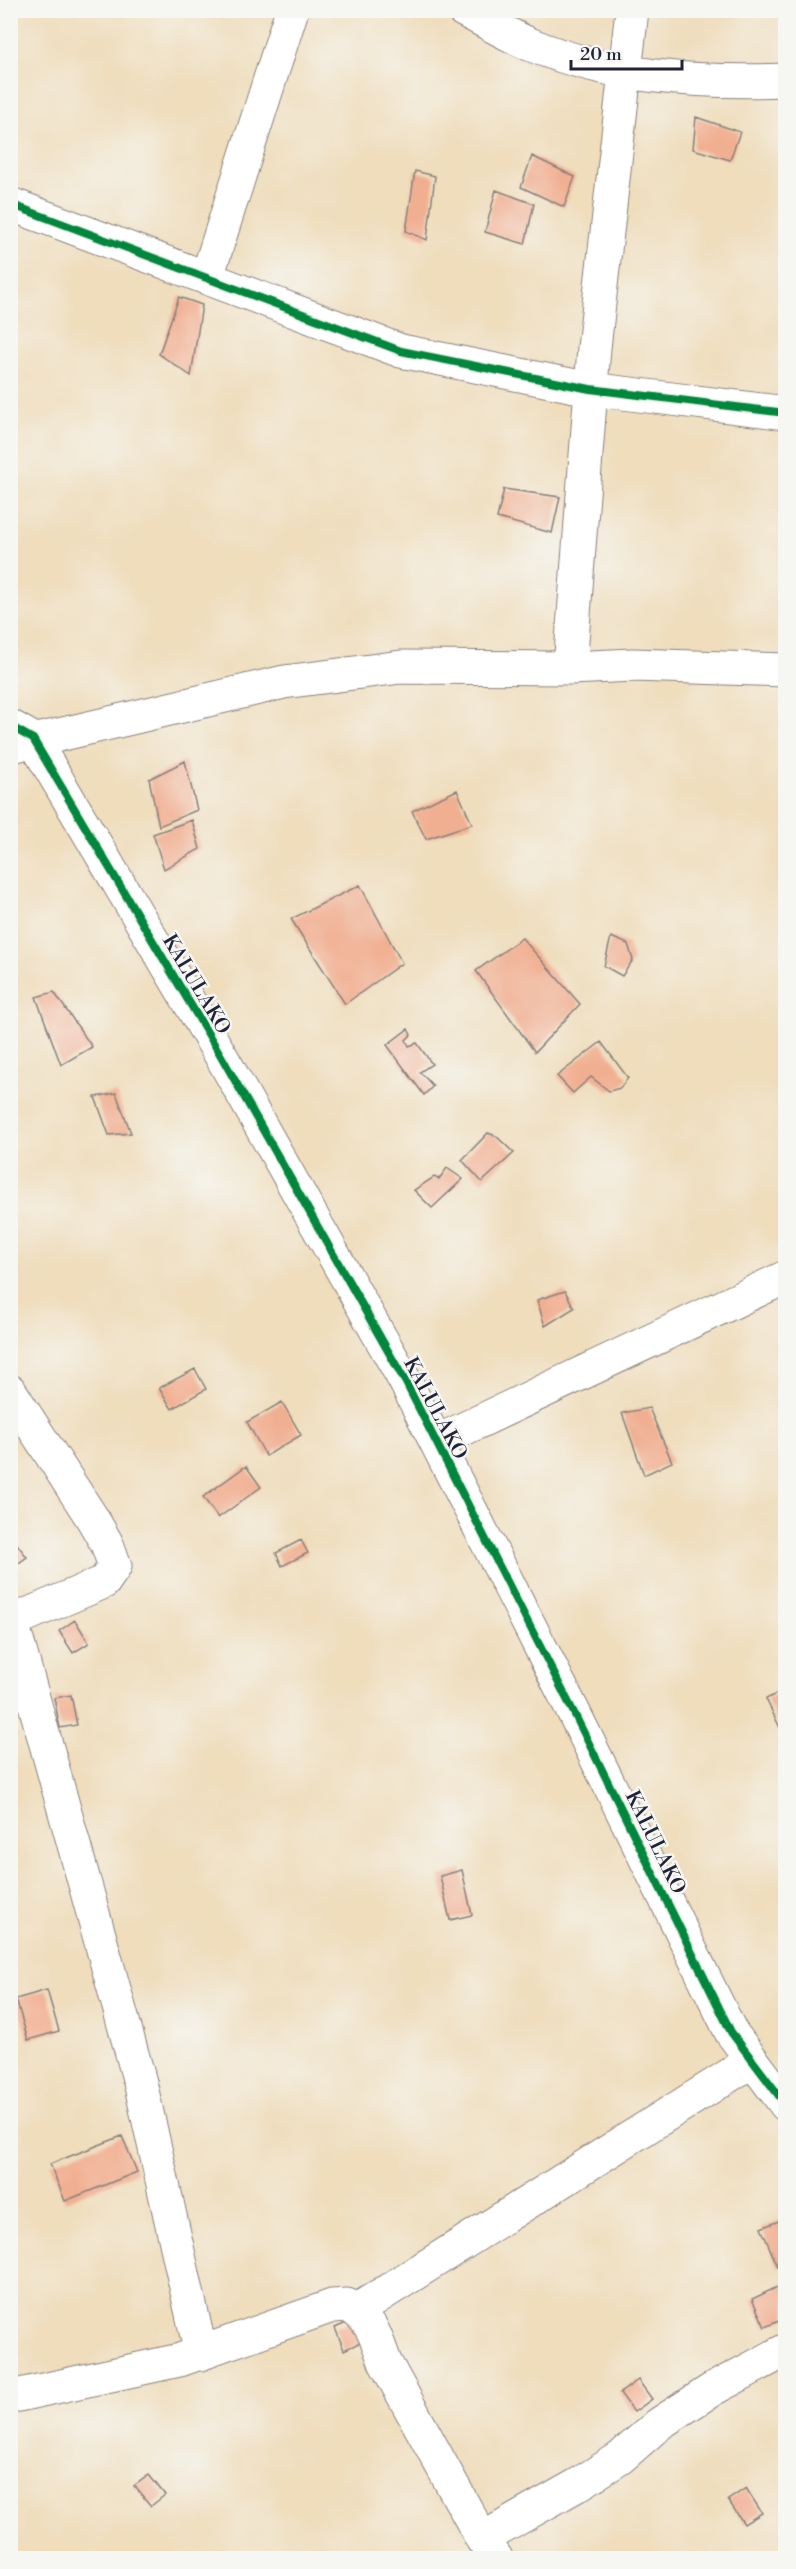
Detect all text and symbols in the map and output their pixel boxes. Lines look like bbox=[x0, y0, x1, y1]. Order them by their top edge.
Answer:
scale bar bbox=[571, 33, 682, 71]
text: 20 m bbox=[580, 43, 622, 66]
street label: KALULAKO bbox=[156, 930, 235, 1039]
street label: KALULAKO bbox=[397, 1353, 472, 1464]
street label: KALULAKO bbox=[619, 1787, 690, 1898]

